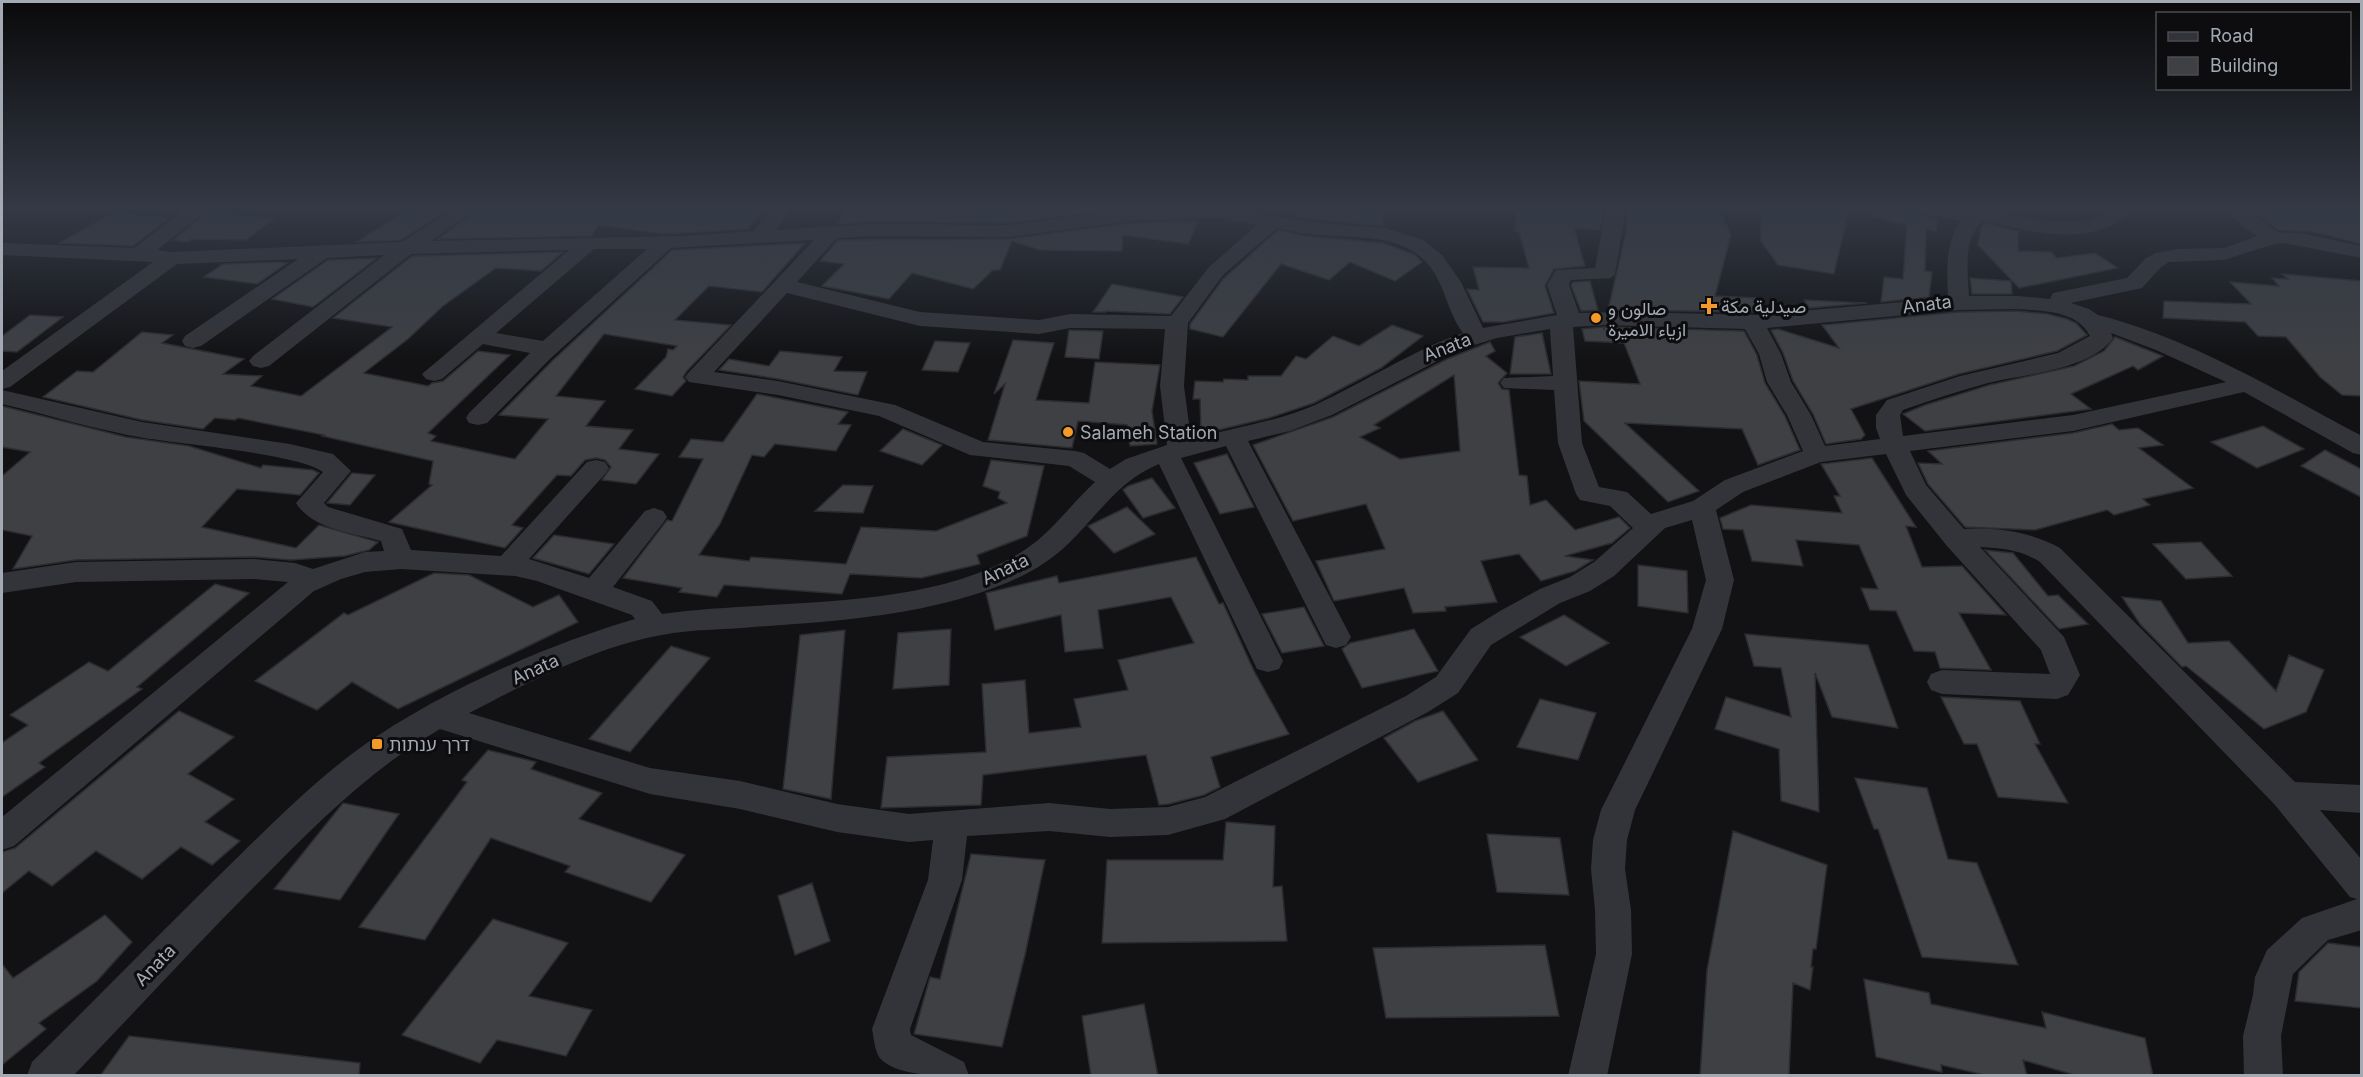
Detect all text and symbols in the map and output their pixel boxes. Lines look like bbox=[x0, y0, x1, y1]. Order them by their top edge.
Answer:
legend bbox=[2156, 12, 2351, 90]
text: Road bbox=[2210, 25, 2253, 46]
text: Building bbox=[2210, 55, 2278, 76]
street label: Anata bbox=[1901, 291, 1953, 317]
place label: صيدلية مكة bbox=[1721, 296, 1806, 317]
place label: صالون و ازياء الاميرة bbox=[1608, 298, 1686, 341]
marker: صيدلية مكة bbox=[1702, 299, 1716, 313]
marker: صالون و ازياء الاميرة bbox=[1589, 311, 1603, 325]
street label: Anata bbox=[1420, 328, 1474, 366]
place label: Salameh Station bbox=[1080, 422, 1217, 443]
marker: Salameh Station bbox=[1061, 425, 1075, 439]
street label: Anata bbox=[978, 549, 1032, 589]
street label: Anata bbox=[508, 649, 562, 689]
place label: דרך ענתות bbox=[389, 734, 470, 755]
marker: דרך ענתות bbox=[370, 737, 384, 751]
street label: Anata bbox=[130, 940, 180, 990]

